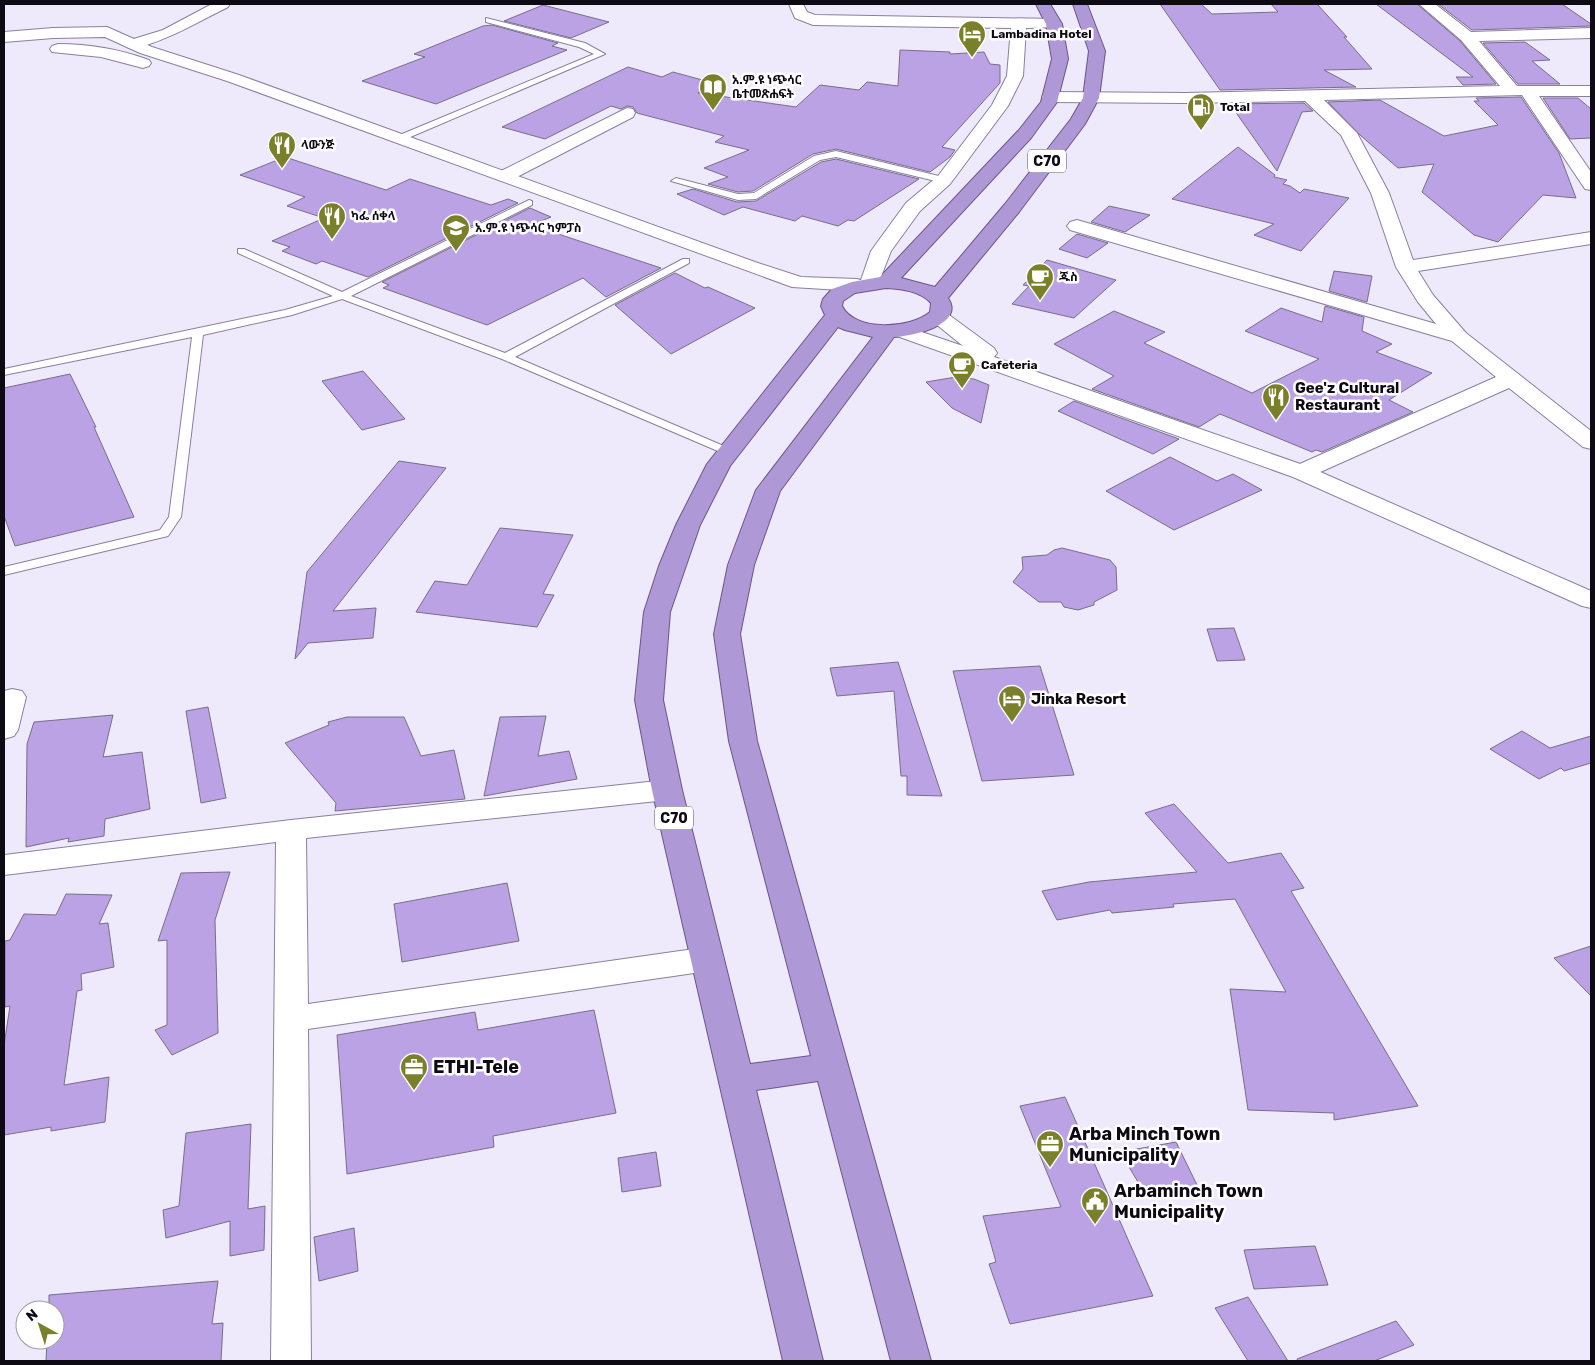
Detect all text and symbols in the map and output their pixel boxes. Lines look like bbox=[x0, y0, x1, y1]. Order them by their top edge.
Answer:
hotel icon: Lambadina Hotel bbox=[957, 19, 987, 58]
place label: Lambadina Hotel bbox=[991, 27, 1092, 41]
library icon: አ.ም.ዩ ነጭሳር ቤተመጽሐፍት bbox=[698, 72, 728, 111]
place label: አ.ም.ዩ ነጭሳር ቤተመጽሐፍት bbox=[732, 73, 802, 101]
fuel station icon: Total bbox=[1186, 92, 1216, 131]
place label: Total bbox=[1220, 100, 1250, 114]
restaurant icon: ላውንጅ bbox=[267, 130, 297, 169]
place label: ላውንጅ bbox=[301, 138, 335, 152]
road number: C70 bbox=[1028, 150, 1066, 172]
restaurant icon: ካፌ ሰቀላ bbox=[317, 201, 347, 240]
place label: ካፌ ሰቀላ bbox=[351, 209, 396, 223]
school or university icon: አ.ም.ዩ ነጭሳር ካምፓስ bbox=[441, 213, 471, 252]
place label: አ.ም.ዩ ነጭሳር ካምፓስ bbox=[475, 221, 582, 235]
cafe icon: ጁስ bbox=[1025, 262, 1055, 301]
place label: ጁስ bbox=[1059, 270, 1078, 284]
cafe icon: Cafeteria bbox=[947, 350, 977, 389]
place label: Cafeteria bbox=[981, 358, 1038, 372]
place label: Gee'z Cultural Restaurant bbox=[1295, 379, 1399, 414]
restaurant icon: Gee'z Cultural Restaurant bbox=[1261, 382, 1291, 421]
hotel icon: Jinka Resort bbox=[997, 684, 1027, 723]
place label: Jinka Resort bbox=[1031, 690, 1126, 708]
road number: C70 bbox=[655, 806, 693, 830]
office icon: ETHI-Tele bbox=[399, 1052, 429, 1091]
place label: ETHI-Tele bbox=[433, 1056, 519, 1078]
place label: Arba Minch Town Municipality bbox=[1069, 1123, 1220, 1166]
office icon: Arba Minch Town Municipality bbox=[1035, 1129, 1065, 1168]
place label: Arbaminch Town Municipality bbox=[1114, 1180, 1263, 1223]
public building icon: Arbaminch Town Municipality bbox=[1080, 1186, 1110, 1225]
north arrow bbox=[15, 1300, 65, 1350]
text: N bbox=[23, 1306, 41, 1325]

